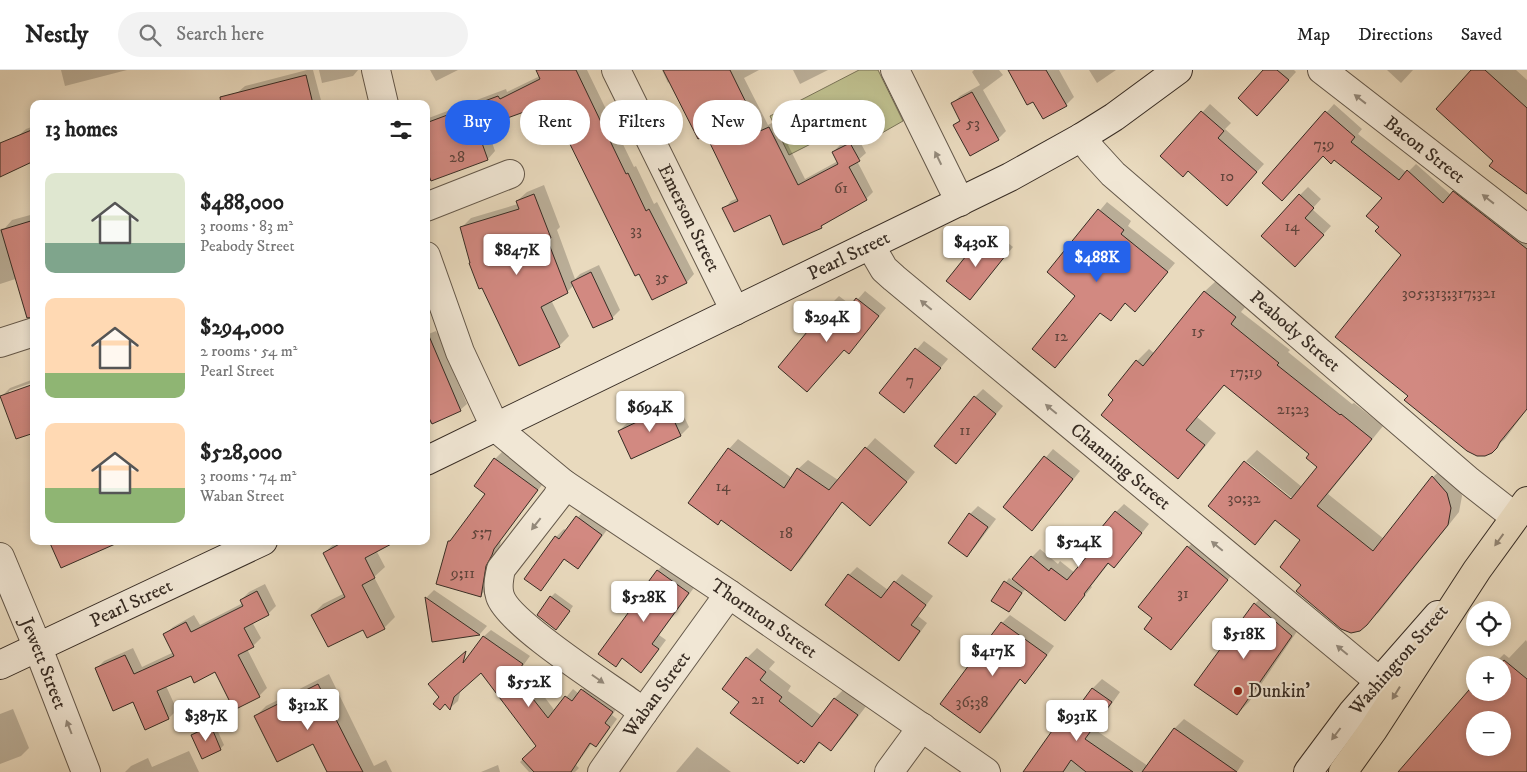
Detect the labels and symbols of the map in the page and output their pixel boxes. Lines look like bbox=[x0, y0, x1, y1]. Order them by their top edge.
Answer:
one-way arrow bbox=[1354, 94, 1367, 105]
street label: Bacon Street bbox=[1380, 111, 1470, 188]
house number: 53 bbox=[966, 113, 980, 133]
house number: 7;9 bbox=[1313, 134, 1335, 154]
house number: 28 bbox=[449, 147, 465, 167]
one-way arrow bbox=[934, 151, 942, 165]
street label: Emerson Street bbox=[653, 160, 725, 276]
house number: 10 bbox=[1220, 166, 1234, 186]
house number: 61 bbox=[834, 178, 848, 198]
one-way arrow bbox=[1482, 194, 1495, 204]
house number: 14 bbox=[1284, 216, 1300, 236]
house number: 33 bbox=[630, 220, 642, 240]
street label: Pearl Street bbox=[804, 226, 893, 285]
pin: $430K bbox=[941, 226, 1011, 268]
pin: $847K bbox=[482, 234, 552, 276]
pin: $488K bbox=[1062, 240, 1132, 283]
house number: 35 bbox=[655, 267, 669, 287]
house number: 305;313;317;321 bbox=[1402, 283, 1496, 303]
street label: Peabody Street bbox=[1245, 286, 1345, 377]
pin: $294K bbox=[792, 300, 862, 343]
one-way arrow bbox=[920, 300, 933, 311]
house number: 15 bbox=[1191, 321, 1205, 341]
house number: 12 bbox=[1054, 326, 1068, 346]
house number: 17;19 bbox=[1230, 362, 1262, 382]
house number: 7 bbox=[906, 370, 914, 390]
pin: $694K bbox=[615, 390, 685, 433]
house number: 21;23 bbox=[1277, 399, 1309, 419]
one-way arrow bbox=[1046, 403, 1058, 415]
street label: Channing Street bbox=[1066, 418, 1176, 515]
house number: 11 bbox=[959, 420, 971, 440]
house number: 14 bbox=[715, 476, 731, 496]
house number: 30;32 bbox=[1227, 488, 1261, 508]
one-way arrow bbox=[531, 517, 541, 531]
house number: 5;7 bbox=[471, 522, 493, 542]
house number: 18 bbox=[779, 523, 793, 543]
pin: $524K bbox=[1044, 526, 1114, 568]
one-way arrow bbox=[1494, 533, 1504, 547]
one-way arrow bbox=[1210, 541, 1223, 552]
house number: 9;11 bbox=[450, 563, 475, 583]
street label: Thornton Street bbox=[706, 573, 822, 663]
street label: Pearl Street bbox=[86, 574, 176, 632]
pin: $528K bbox=[609, 580, 679, 623]
house number: 31 bbox=[1177, 583, 1189, 603]
street label: Washington Street bbox=[1344, 600, 1453, 721]
street label: Jewett Street bbox=[14, 612, 72, 712]
pin: $518K bbox=[1209, 618, 1279, 660]
pin: $417K bbox=[958, 634, 1028, 677]
one-way arrow bbox=[1335, 645, 1348, 656]
street label: Waban Street bbox=[618, 647, 695, 743]
pin: $552K bbox=[494, 666, 564, 708]
one-way arrow bbox=[591, 674, 604, 685]
place label: Dunkin' bbox=[1248, 680, 1310, 703]
marker: Dunkin' bbox=[1232, 685, 1244, 697]
one-way arrow bbox=[1392, 686, 1401, 699]
pin: $312K bbox=[273, 688, 343, 731]
house number: 21 bbox=[751, 689, 765, 709]
house number: 36;38 bbox=[956, 692, 989, 712]
pin: $387K bbox=[171, 700, 241, 742]
pin: $931K bbox=[1042, 700, 1112, 742]
one-way arrow bbox=[64, 719, 72, 734]
one-way arrow bbox=[1330, 727, 1341, 740]

